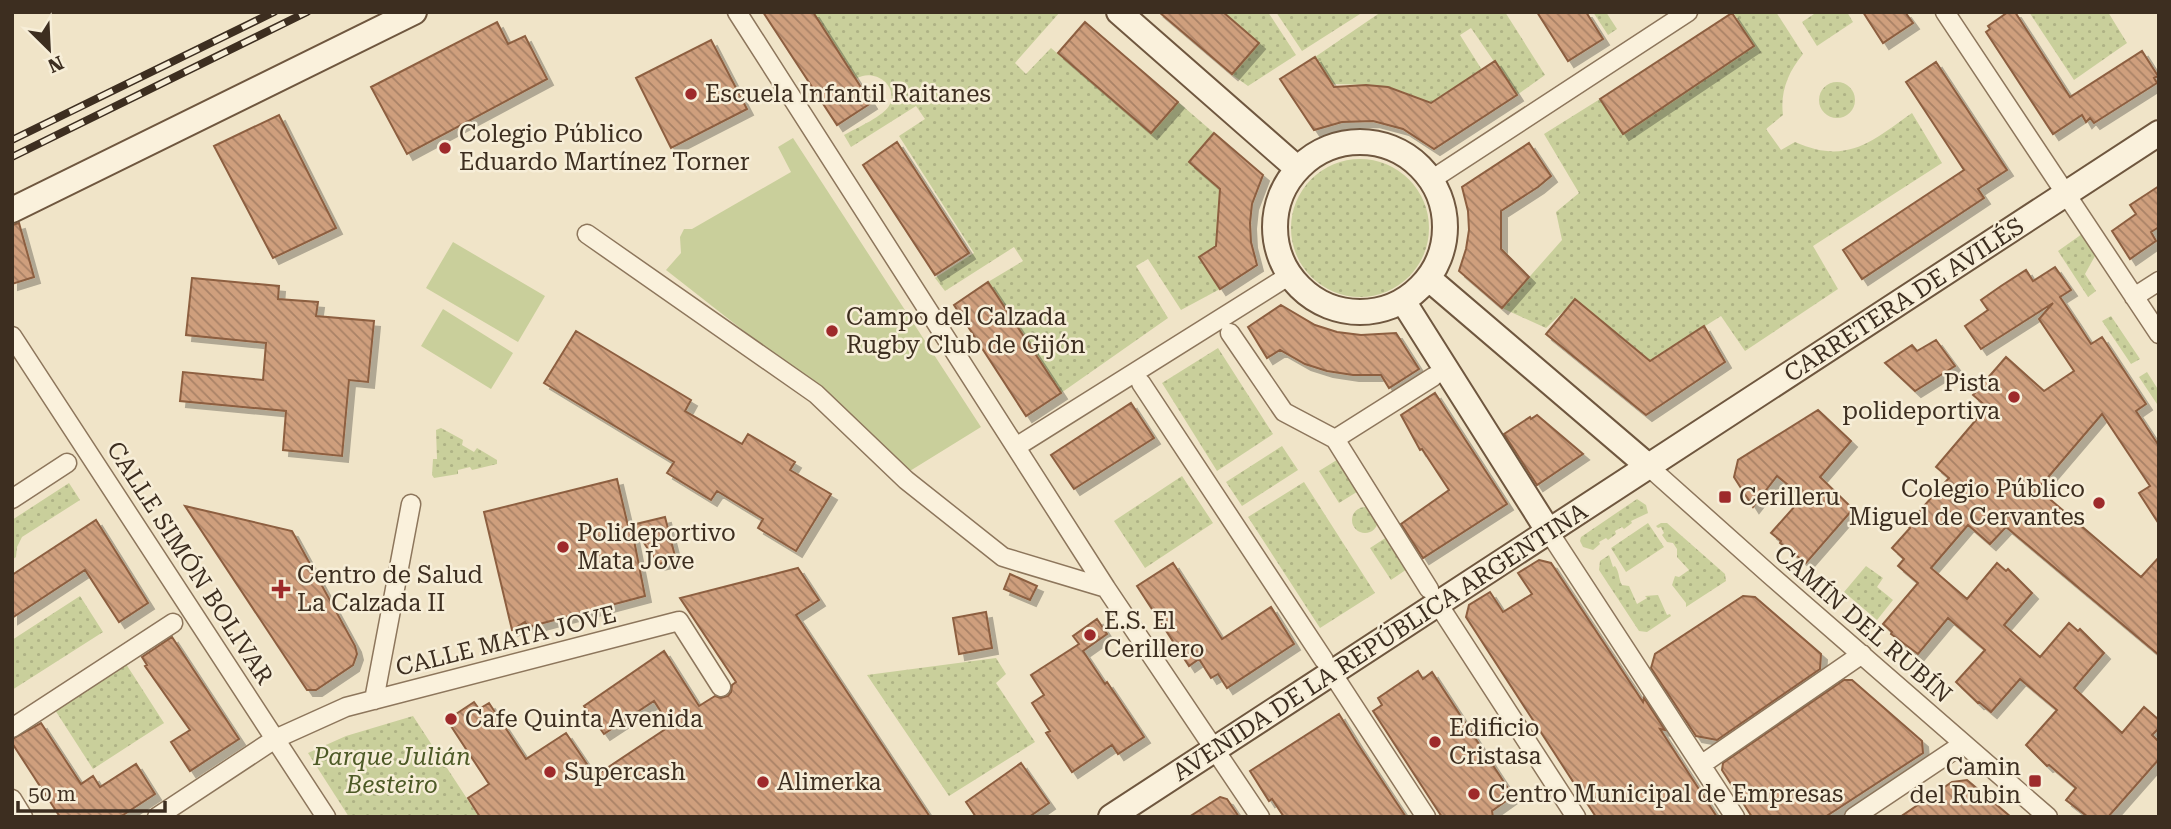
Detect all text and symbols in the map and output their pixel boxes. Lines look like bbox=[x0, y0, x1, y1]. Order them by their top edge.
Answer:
north arrow bbox=[14, 14, 84, 84]
text: N bbox=[44, 51, 67, 78]
place label: Escuela Infantil Raitanes bbox=[705, 80, 991, 108]
marker: Escuela Infantil Raitanes bbox=[683, 86, 699, 102]
place label: Colegio Público Eduardo Martínez Torner bbox=[459, 120, 750, 176]
marker: Colegio Público Eduardo Martínez Torner bbox=[437, 140, 453, 156]
street label: CARRETERA DE AVILÉS bbox=[1778, 211, 2029, 388]
place label: Campo del Calzada Rugby Club de Gijón bbox=[846, 303, 1085, 359]
marker: Campo del Calzada Rugby Club de Gijón bbox=[824, 323, 840, 339]
place label: Pista polideportiva bbox=[1842, 369, 2000, 425]
marker: Pista polideportiva bbox=[2006, 389, 2022, 405]
street label: CALLE SIMÓN BOLIVAR bbox=[101, 436, 280, 690]
place label: Colegio Público Miguel de Cervantes bbox=[1849, 475, 2085, 531]
place label: Cerilleru bbox=[1739, 483, 1840, 511]
marker: Cerilleru bbox=[1717, 489, 1733, 505]
marker: Colegio Público Miguel de Cervantes bbox=[2091, 495, 2107, 511]
street label: AVENIDA DE LA REPÚBLICA ARGENTINA bbox=[1167, 496, 1593, 787]
place label: Polideportivo Mata Jove bbox=[577, 519, 736, 575]
marker: Polideportivo Mata Jove bbox=[555, 539, 571, 555]
street label: CAMÍN DEL RUBÍN bbox=[1769, 539, 1958, 709]
place label: Centro de Salud La Calzada II bbox=[297, 561, 483, 617]
marker: Centro de Salud La Calzada II bbox=[271, 579, 291, 599]
street label: CALLE MATA JOVE bbox=[393, 600, 619, 682]
place label: E.S. El Cerillero bbox=[1104, 607, 1204, 663]
marker: E.S. El Cerillero bbox=[1082, 627, 1098, 643]
place label: Cafe Quinta Avenida bbox=[465, 705, 703, 733]
marker: Cafe Quinta Avenida bbox=[443, 711, 459, 727]
place label: Edificio Cristasa bbox=[1449, 714, 1542, 770]
marker: Edificio Cristasa bbox=[1427, 734, 1443, 750]
park label: Parque Julián Besteiro bbox=[312, 743, 471, 799]
place label: Camin del Rubin bbox=[1909, 753, 2021, 809]
place label: Supercash bbox=[564, 758, 686, 786]
marker: Supercash bbox=[542, 764, 558, 780]
place label: Alimerka bbox=[777, 768, 882, 796]
scale bar bbox=[18, 770, 164, 814]
marker: Camin del Rubin bbox=[2027, 773, 2043, 789]
marker: Alimerka bbox=[755, 774, 771, 790]
place label: Centro Municipal de Empresas bbox=[1488, 780, 1843, 808]
text: 50 m bbox=[28, 782, 76, 806]
marker: Centro Municipal de Empresas bbox=[1466, 786, 1482, 802]

